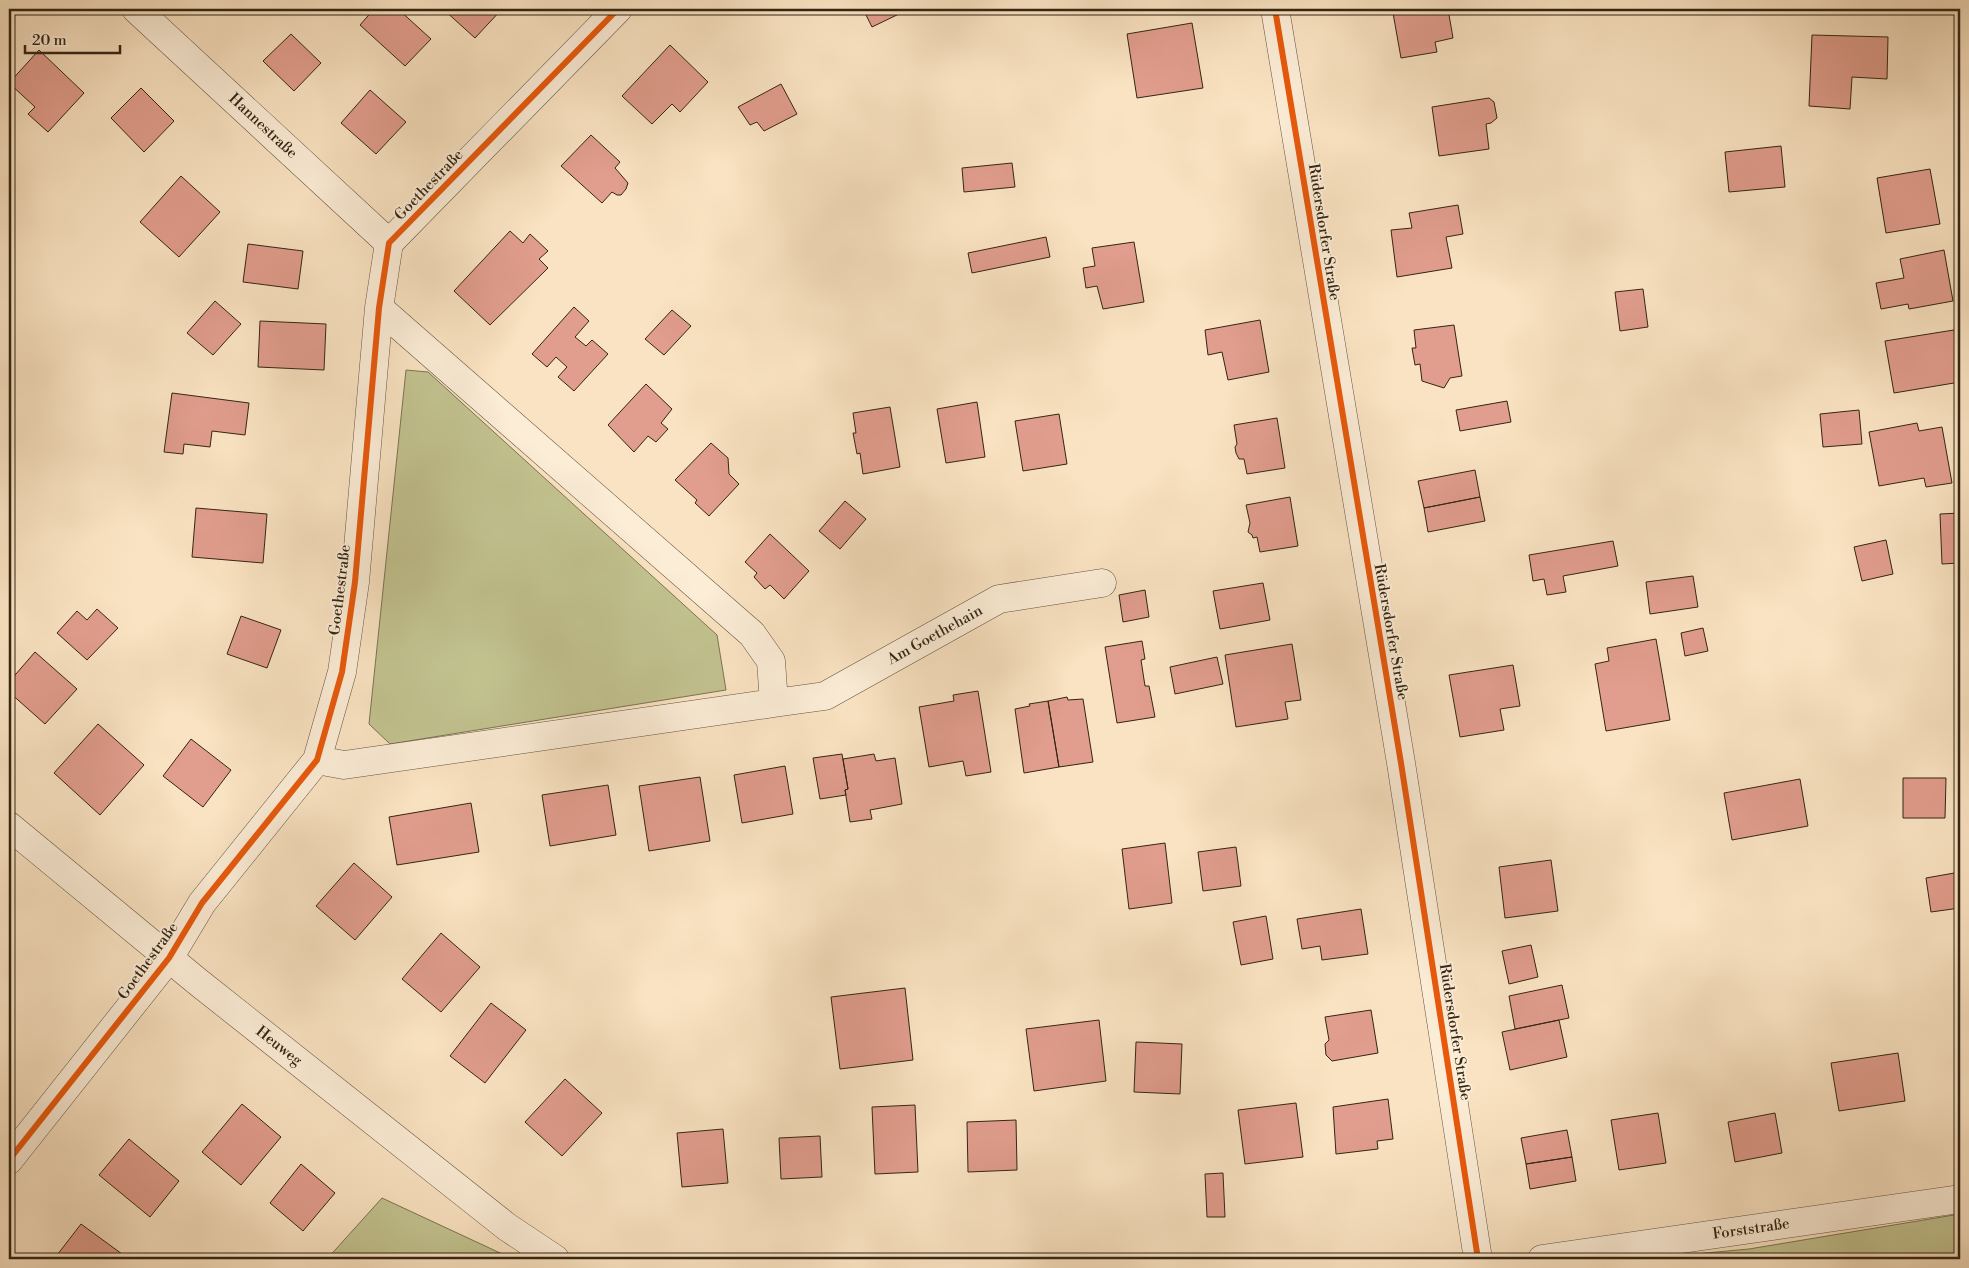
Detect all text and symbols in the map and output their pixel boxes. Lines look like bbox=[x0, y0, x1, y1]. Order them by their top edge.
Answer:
scale bar bbox=[25, 22, 120, 54]
text: 20 m bbox=[32, 31, 67, 50]
street label: Hannestraße bbox=[225, 89, 301, 163]
street label: Goethestraße bbox=[391, 146, 467, 224]
street label: Rüdersdorfer Straße bbox=[1304, 162, 1344, 302]
street label: Goethestraße bbox=[325, 544, 355, 636]
street label: Rüdersdorfer Straße bbox=[1370, 562, 1412, 702]
street label: Am Goethehain bbox=[883, 601, 986, 669]
street label: Goethestraße bbox=[114, 919, 182, 1003]
street label: Rüdersdorfer Straße bbox=[1435, 962, 1475, 1102]
street label: Heuweg bbox=[252, 1022, 306, 1070]
street label: Forststraße bbox=[1711, 1214, 1791, 1244]

